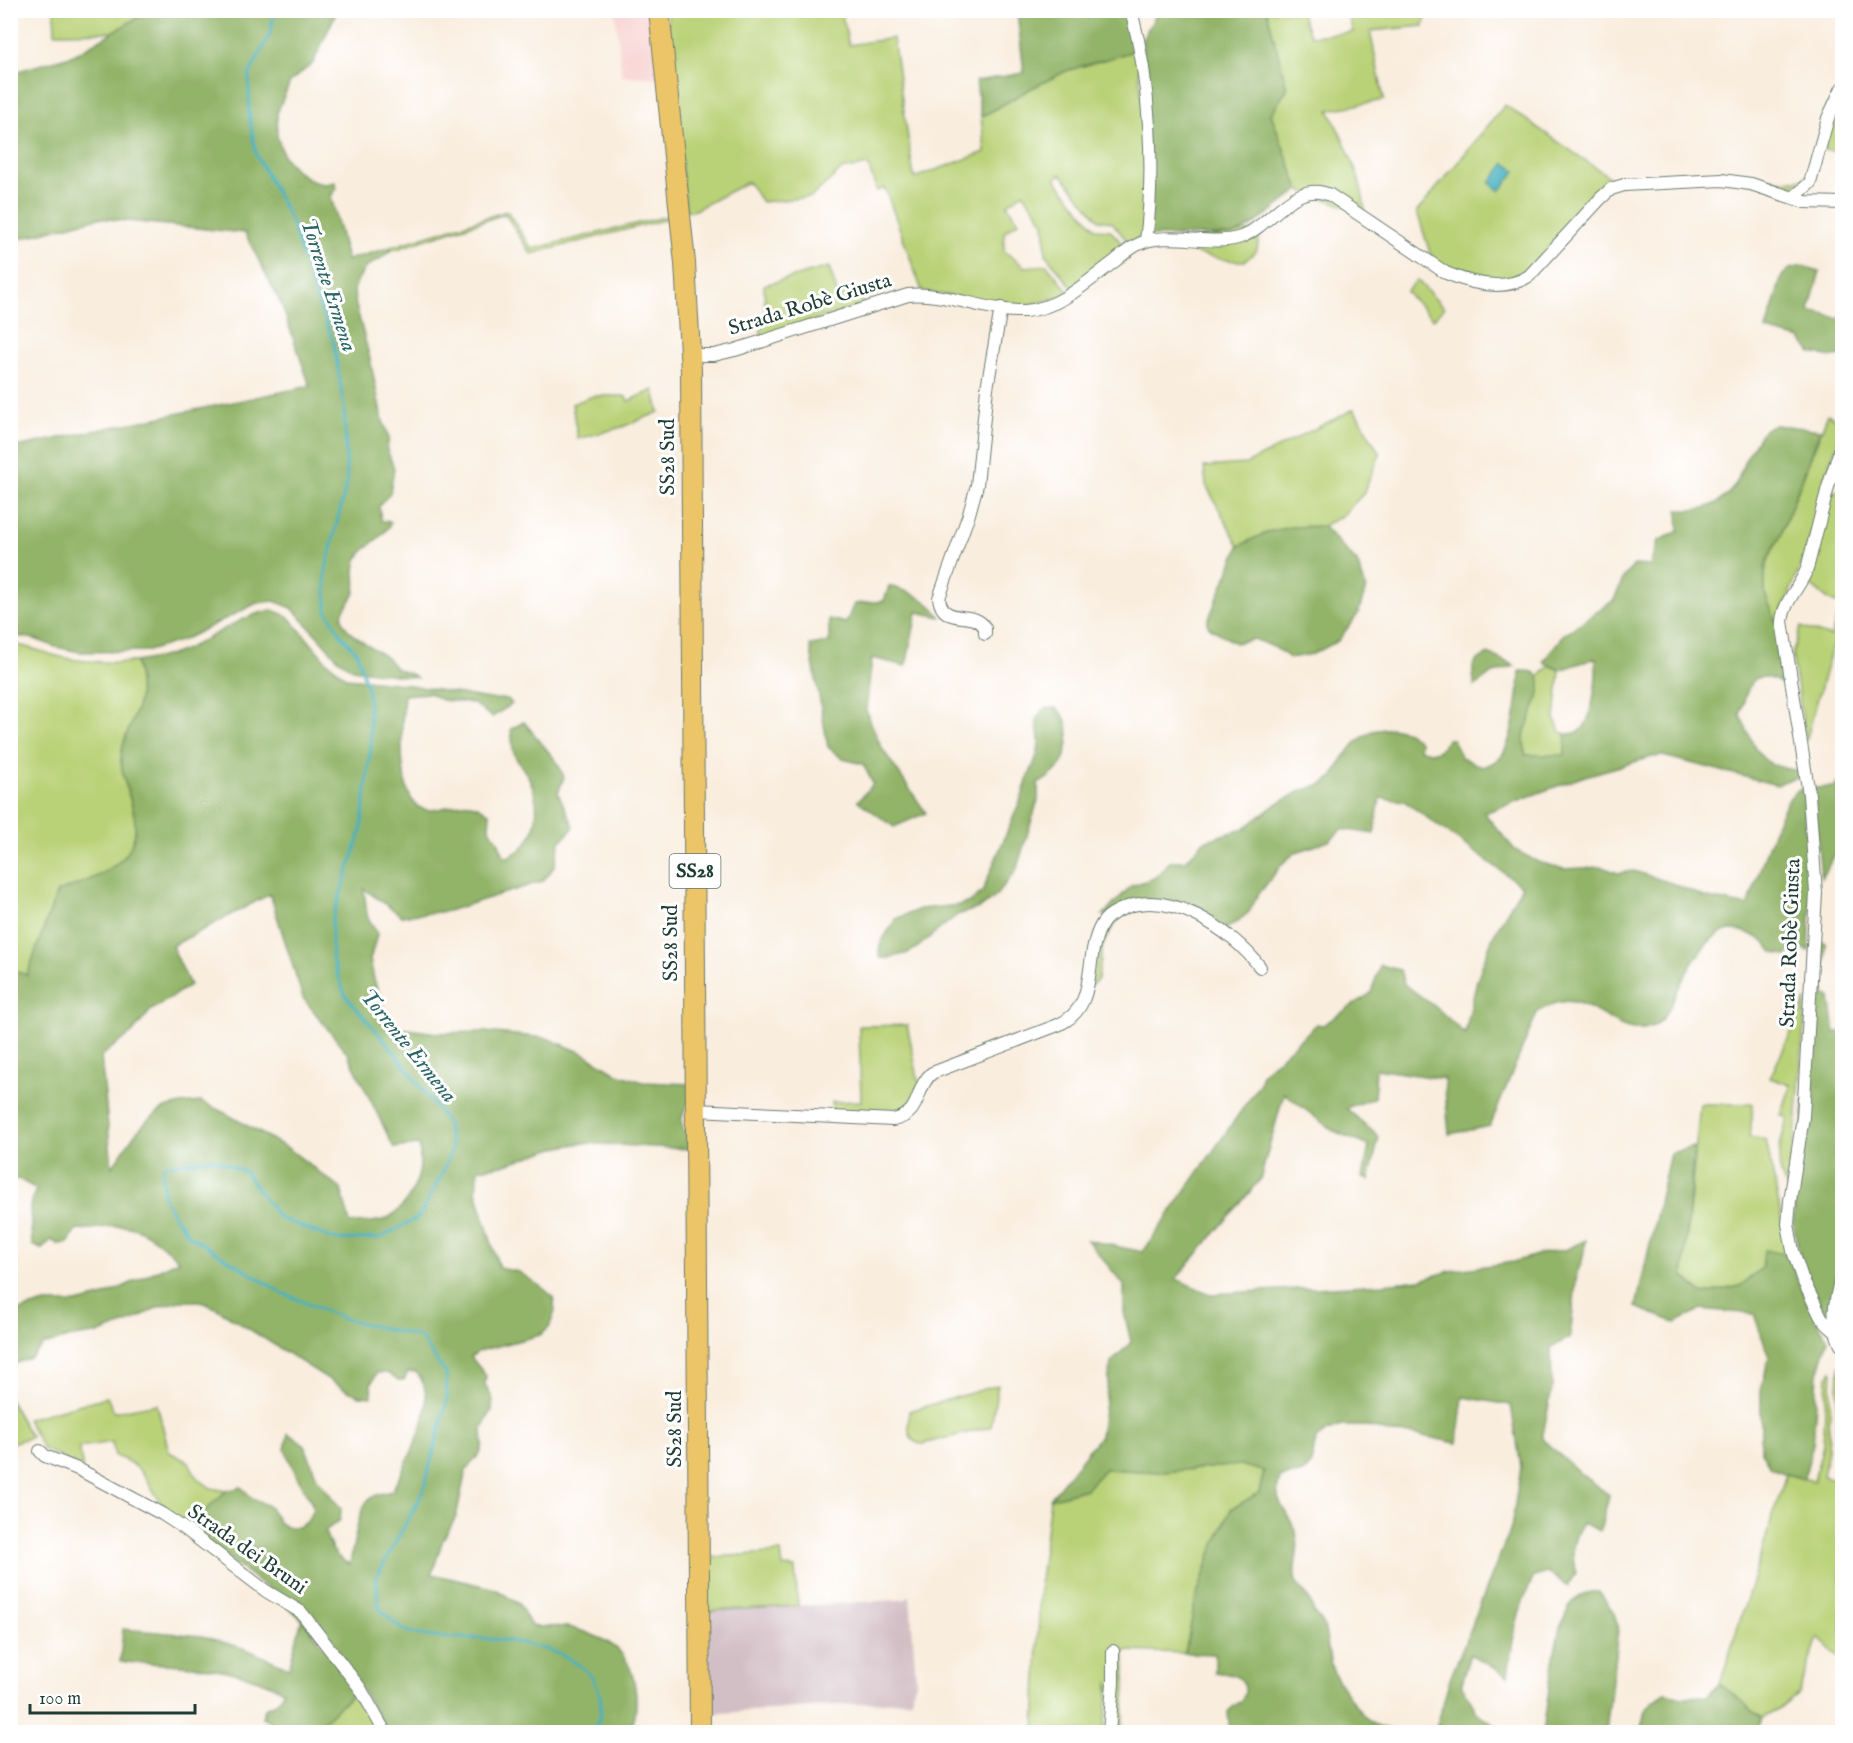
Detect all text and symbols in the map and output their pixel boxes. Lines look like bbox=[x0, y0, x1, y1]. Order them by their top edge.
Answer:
water label: Torrente Ermena bbox=[293, 215, 363, 356]
street label: Strada Robè Giusta bbox=[725, 267, 896, 343]
street label: SS28 Sud bbox=[655, 418, 682, 496]
road number: SS28 bbox=[670, 854, 720, 888]
street label: Strada Robè Giusta bbox=[1775, 857, 1807, 1028]
street label: SS28 Sud bbox=[658, 904, 685, 982]
water label: Torrente Ermena bbox=[353, 983, 463, 1109]
street label: SS28 Sud bbox=[662, 1390, 689, 1468]
street label: Strada dei Bruni bbox=[182, 1499, 312, 1601]
scale bar bbox=[30, 1677, 195, 1715]
text: 100 m bbox=[39, 1688, 81, 1711]

